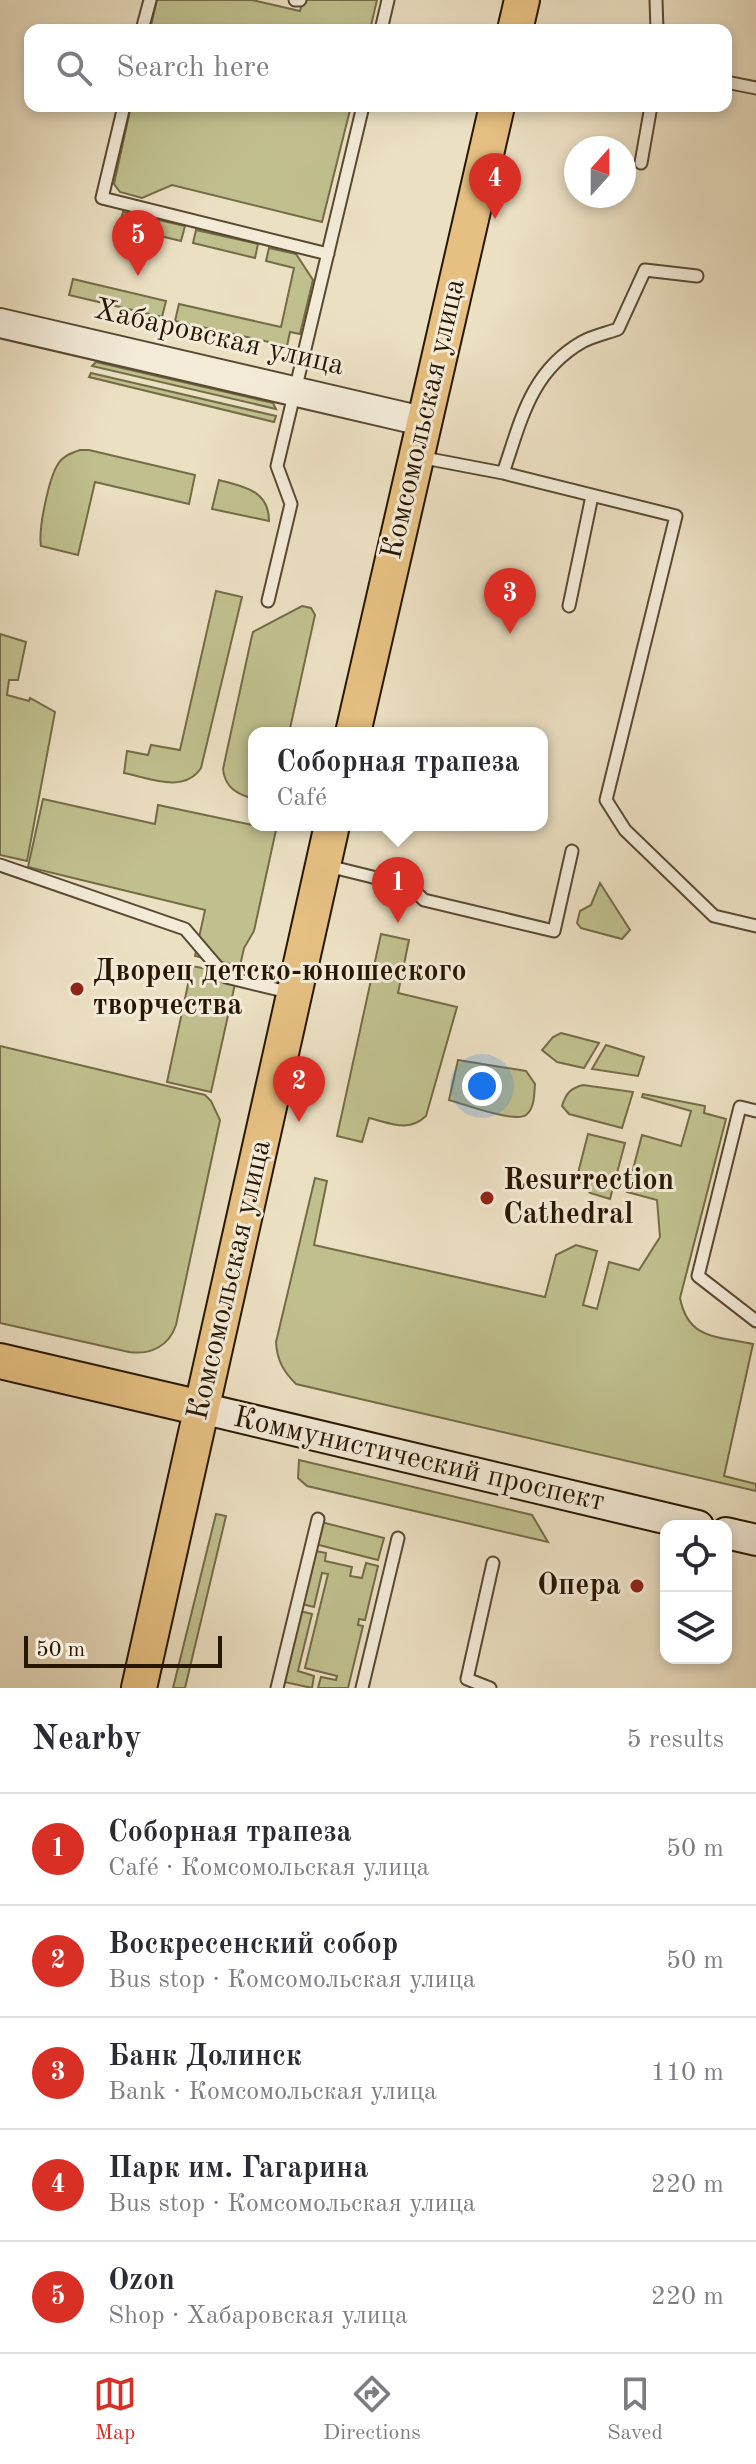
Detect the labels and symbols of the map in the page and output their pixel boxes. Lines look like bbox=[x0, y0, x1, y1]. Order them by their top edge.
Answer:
north arrow bbox=[564, 136, 636, 208]
pin: 4 bbox=[469, 153, 521, 219]
pin: 5 bbox=[112, 210, 164, 276]
street label: Комсомольская улица bbox=[377, 276, 471, 562]
street label: Хабаровская улица bbox=[91, 295, 347, 381]
pin: 3 bbox=[484, 568, 536, 634]
pin: 1 bbox=[372, 857, 424, 923]
place label: Дворец детско-юношеского творчества bbox=[93, 957, 467, 1021]
marker: Дворец детско-юношеского творчества bbox=[68, 980, 86, 998]
pin: 2 bbox=[273, 1056, 325, 1122]
your location bbox=[462, 1066, 502, 1106]
street label: Комсомольская улица bbox=[183, 1137, 277, 1423]
place label: Resurrection Cathedral bbox=[503, 1166, 674, 1230]
marker: Resurrection Cathedral bbox=[478, 1189, 496, 1207]
street label: Коммунистический проспект bbox=[230, 1403, 608, 1517]
place label: Опера bbox=[537, 1571, 621, 1601]
marker: Опера bbox=[628, 1577, 646, 1595]
scale bar bbox=[24, 1632, 222, 1668]

